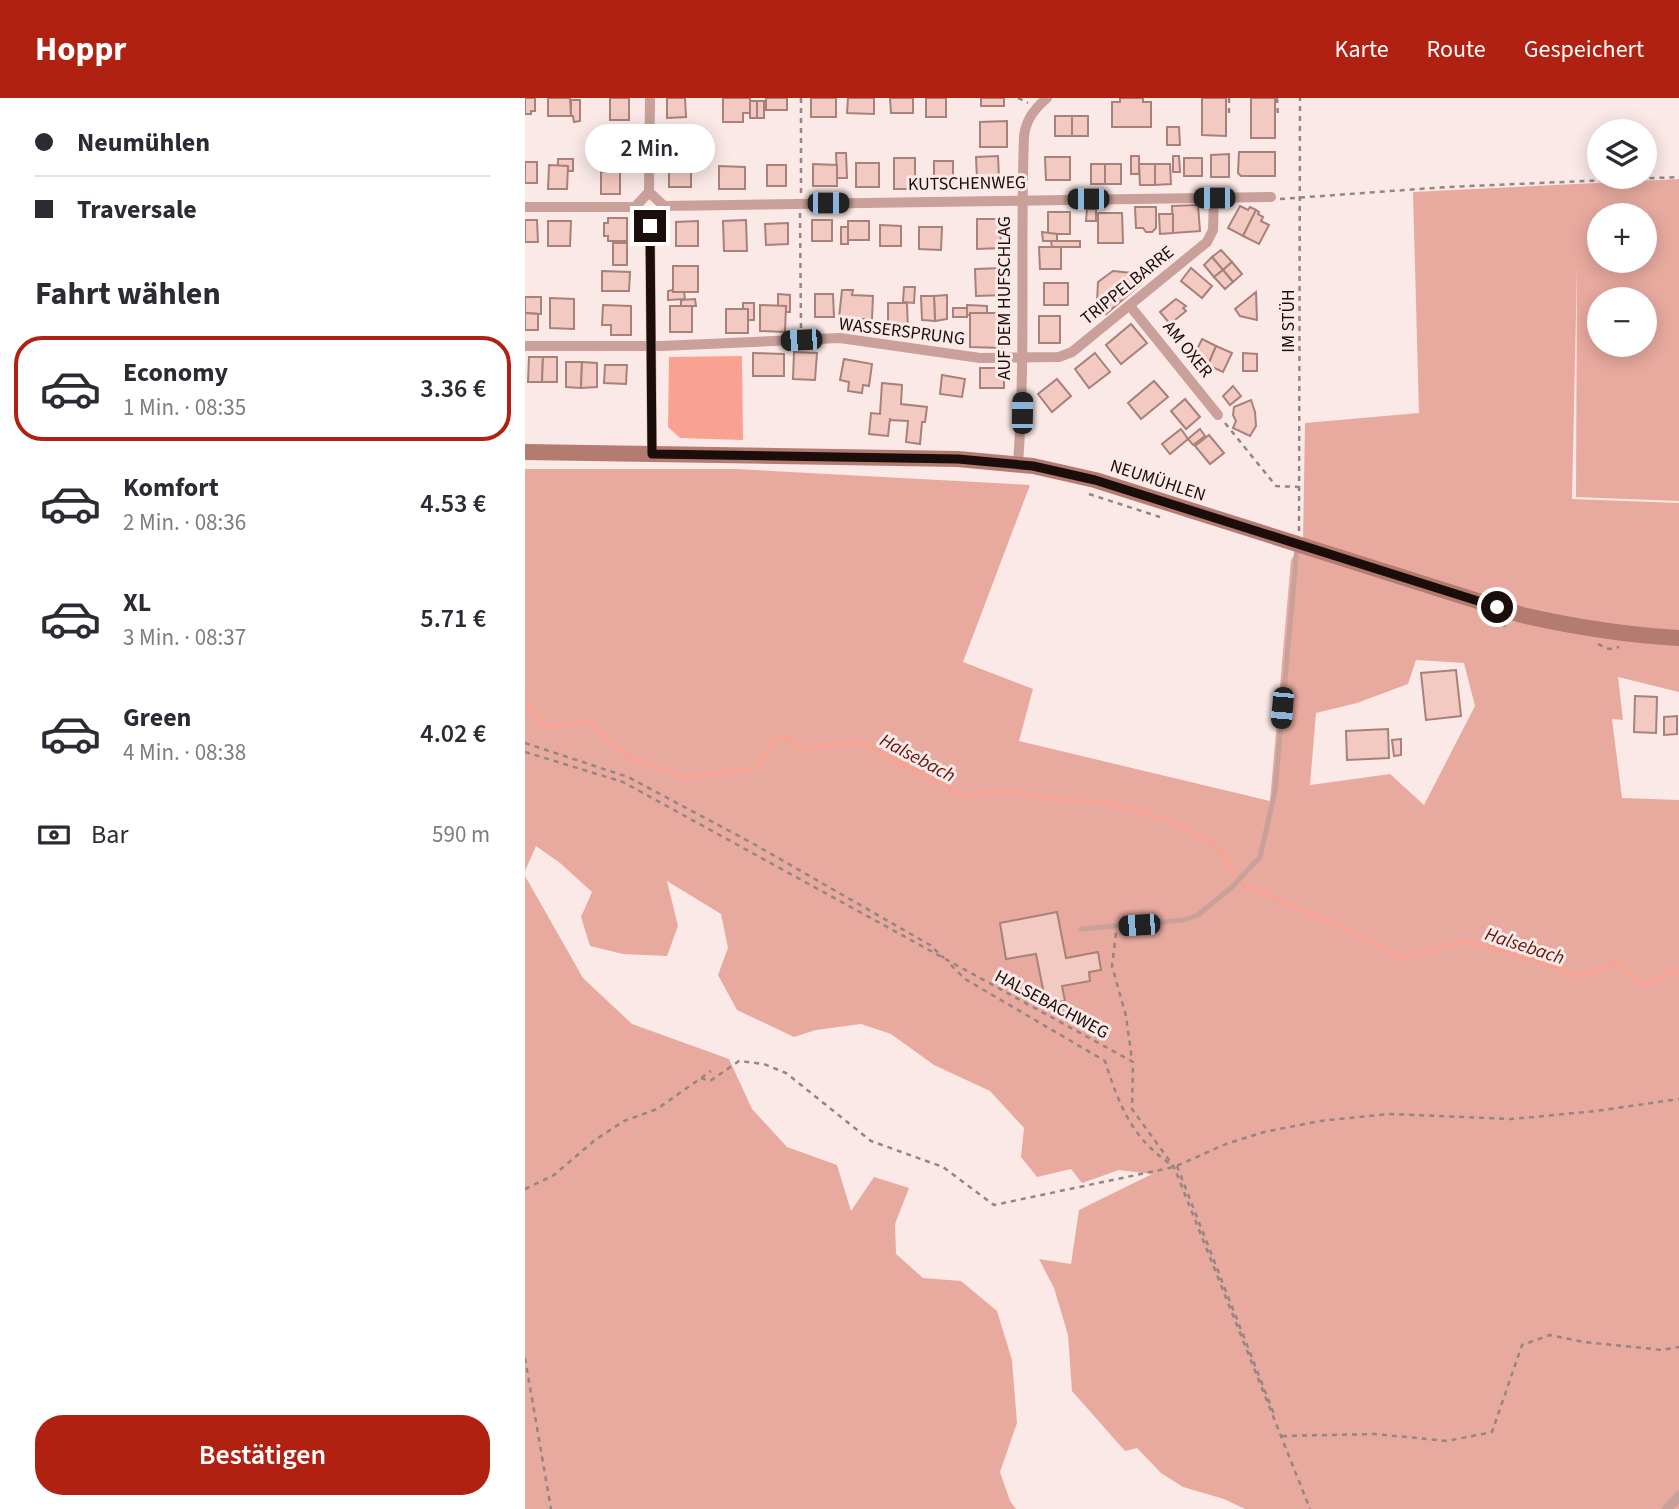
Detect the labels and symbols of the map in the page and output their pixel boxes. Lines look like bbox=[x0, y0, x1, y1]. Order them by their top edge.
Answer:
callout: 2 Min. bbox=[585, 124, 715, 174]
street label: KUTSCHENWEG bbox=[908, 170, 1026, 197]
car bbox=[1194, 188, 1236, 209]
car bbox=[1068, 189, 1110, 210]
car bbox=[808, 193, 850, 214]
route end bbox=[634, 210, 666, 242]
street label: AUF DEM HUFSCHLAG bbox=[992, 216, 1017, 380]
street label: TRIPPELBARRE bbox=[1075, 240, 1179, 331]
street label: IM STÜH bbox=[1276, 289, 1301, 353]
street label: WASSERSPRUNG bbox=[837, 311, 966, 352]
street label: AM OXER bbox=[1157, 315, 1218, 383]
car bbox=[780, 328, 823, 352]
car bbox=[1012, 392, 1033, 434]
street label: NEUMÜHLEN bbox=[1107, 453, 1209, 508]
route start bbox=[1481, 591, 1513, 623]
car bbox=[1270, 686, 1295, 730]
water label: Halsebach bbox=[875, 727, 960, 790]
car bbox=[1118, 913, 1161, 937]
water label: Halsebach bbox=[1481, 921, 1568, 972]
street label: HALSEBACHWEG bbox=[990, 964, 1113, 1045]

